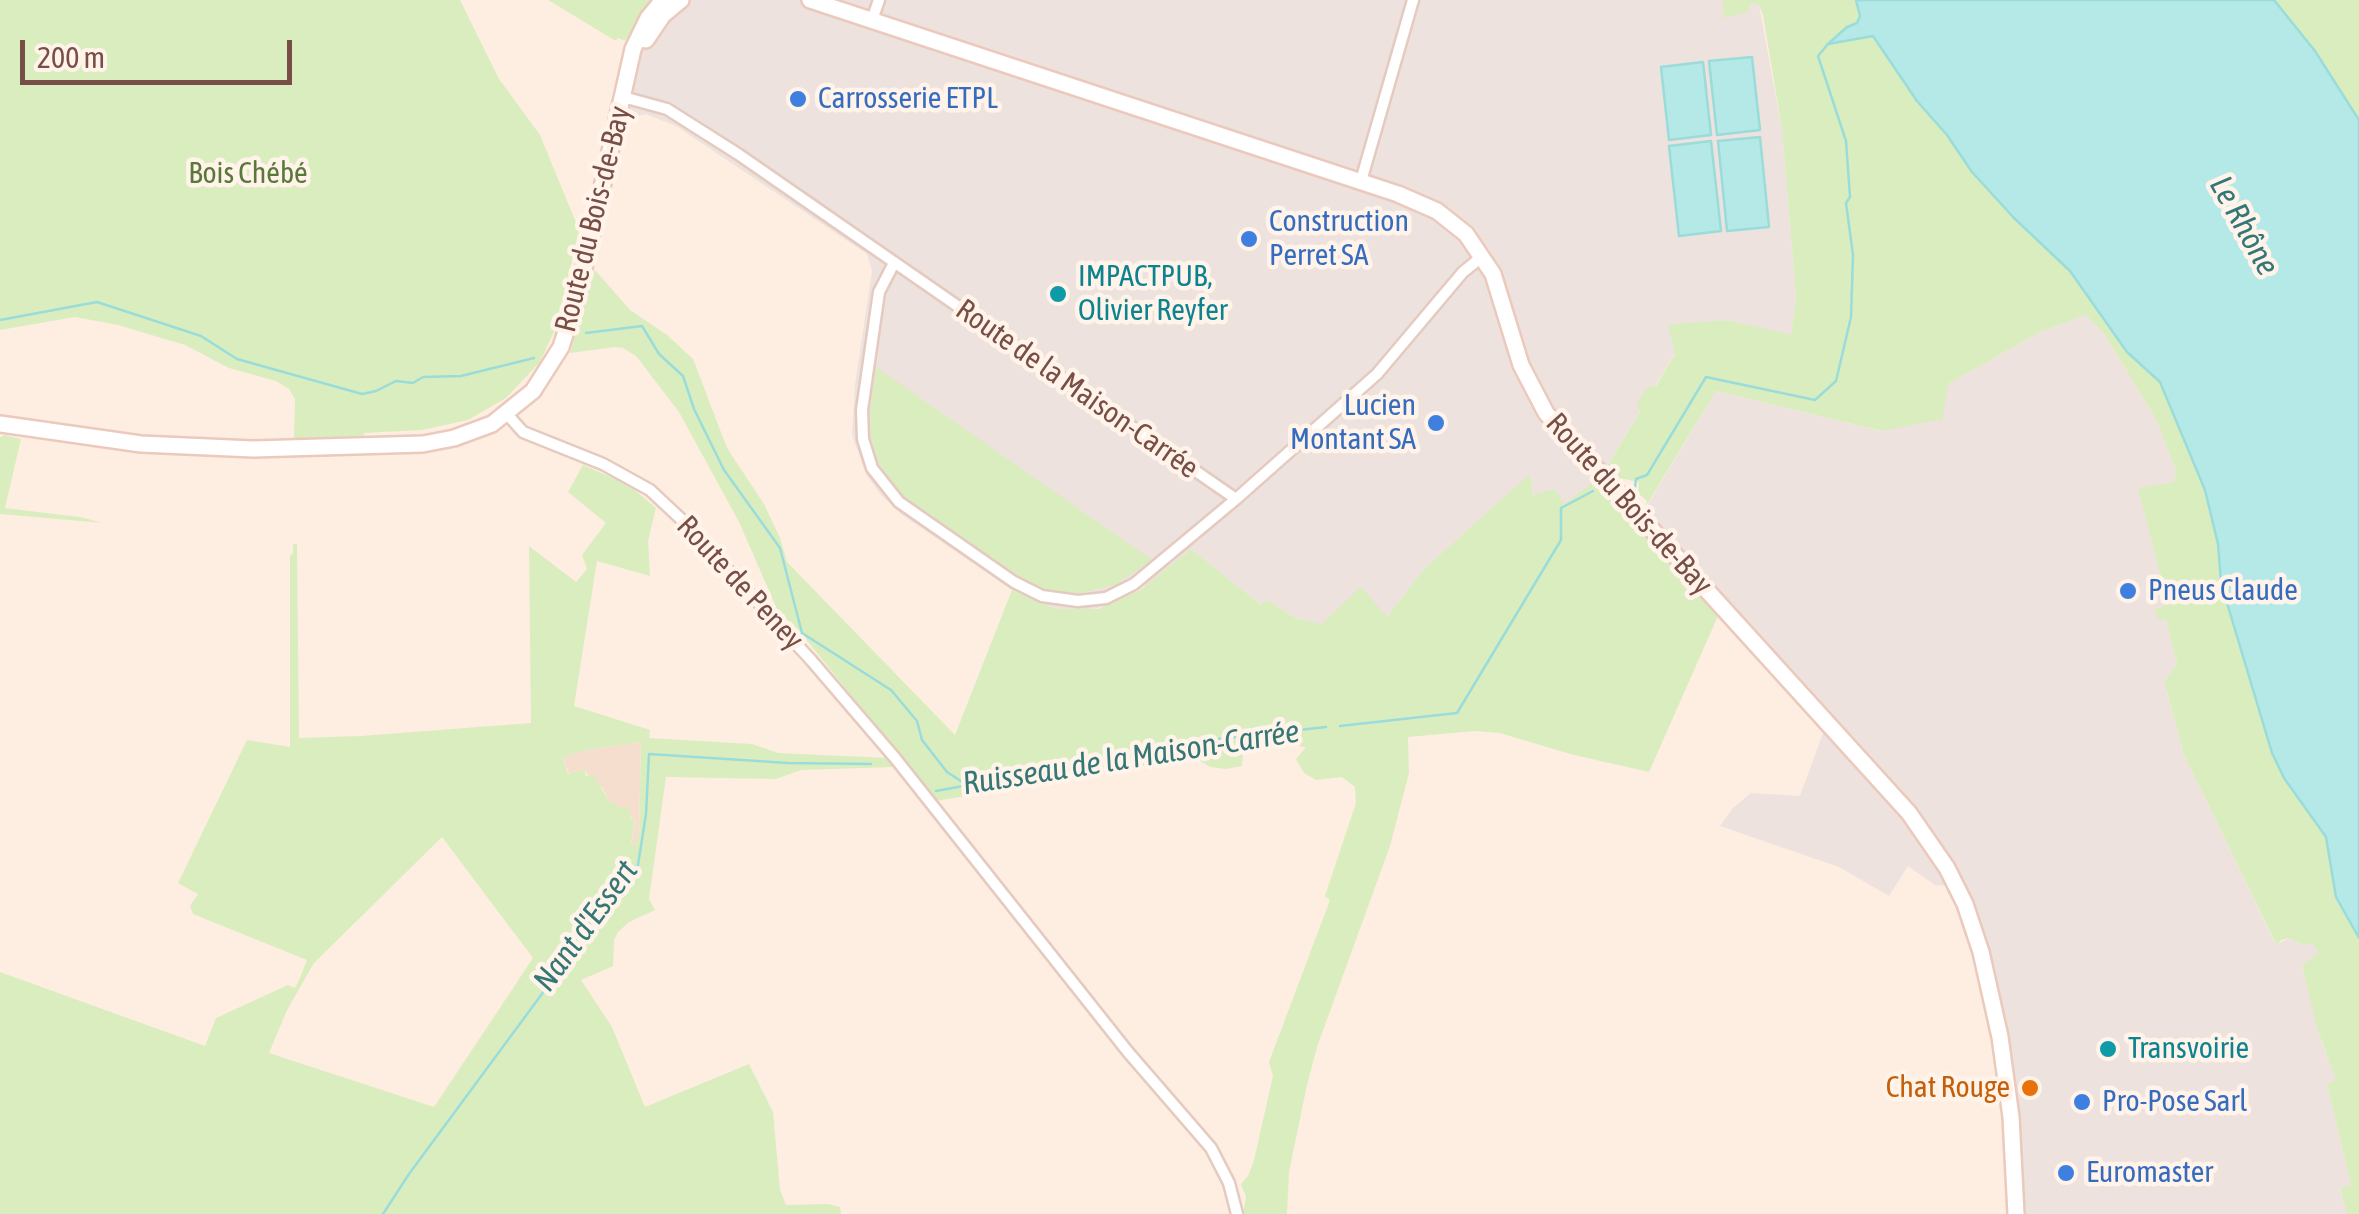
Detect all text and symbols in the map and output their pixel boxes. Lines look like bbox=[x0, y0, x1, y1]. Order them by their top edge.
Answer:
scale bar bbox=[25, 20, 298, 82]
text: 200 m bbox=[37, 40, 105, 74]
place label: Carrosserie ETPL bbox=[818, 81, 998, 117]
marker: Carrosserie ETPL bbox=[787, 88, 809, 110]
street label: Route du Bois-de-Bay bbox=[548, 102, 638, 336]
park label: Bois Chébé bbox=[188, 156, 308, 192]
water label: Le Rhône bbox=[2201, 170, 2287, 282]
place label: Construction Perret SA bbox=[1269, 204, 1409, 274]
marker: Construction Perret SA bbox=[1238, 228, 1260, 250]
place label: IMPACTPUB, Olivier Reyfer bbox=[1078, 259, 1228, 330]
marker: IMPACTPUB, Olivier Reyfer bbox=[1047, 283, 1069, 305]
street label: Route de la Maison-Carrée bbox=[949, 292, 1205, 486]
place label: Lucien Montant SA bbox=[1290, 388, 1416, 458]
street label: Route du Bois-de-Bay bbox=[1538, 406, 1720, 602]
marker: Lucien Montant SA bbox=[1425, 412, 1447, 434]
street label: Route de Peney bbox=[669, 509, 811, 657]
place label: Pneus Claude bbox=[2148, 573, 2298, 609]
marker: Pneus Claude bbox=[2117, 580, 2139, 602]
water label: Ruisseau de la Maison-Carrée bbox=[960, 712, 1302, 804]
water label: Nant d'Essert bbox=[526, 853, 646, 999]
place label: Transvoirie bbox=[2128, 1031, 2249, 1067]
marker: Transvoirie bbox=[2097, 1038, 2119, 1060]
place label: Chat Rouge bbox=[1886, 1070, 2010, 1106]
marker: Chat Rouge bbox=[2019, 1077, 2041, 1099]
place label: Pro-Pose Sarl bbox=[2102, 1084, 2247, 1120]
marker: Pro-Pose Sarl bbox=[2071, 1091, 2093, 1113]
place label: Euromaster bbox=[2086, 1155, 2213, 1191]
marker: Euromaster bbox=[2055, 1162, 2077, 1184]

